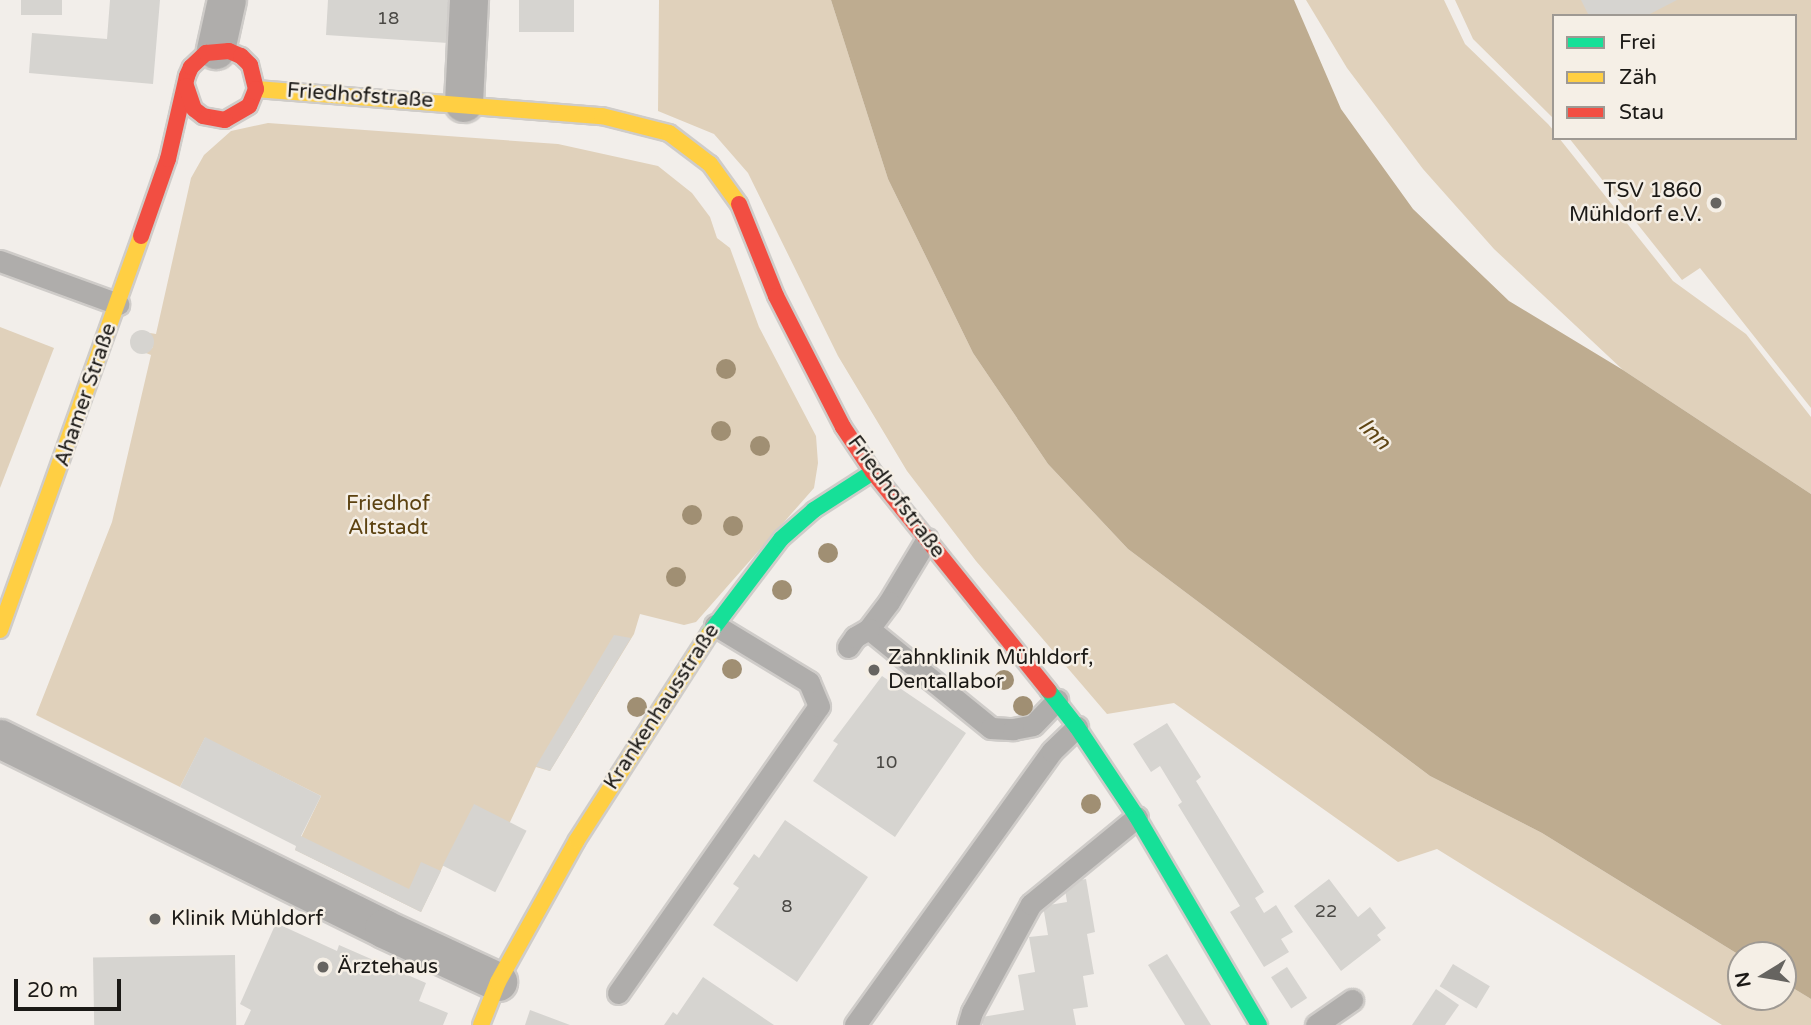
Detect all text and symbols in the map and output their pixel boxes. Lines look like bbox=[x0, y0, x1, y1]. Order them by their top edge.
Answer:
house number: 18 bbox=[377, 7, 399, 29]
legend bbox=[1552, 14, 1797, 140]
text: Frei bbox=[1619, 30, 1656, 55]
text: Zäh bbox=[1619, 65, 1657, 90]
street label: Friedhofstraße bbox=[286, 78, 434, 114]
text: Stau bbox=[1619, 100, 1664, 125]
place label: TSV 1860 Mühldorf e.V. bbox=[1569, 178, 1702, 228]
marker: TSV 1860 Mühldorf e.V. bbox=[1708, 195, 1724, 211]
street label: Ahamer Straße bbox=[50, 320, 122, 470]
water label: Inn bbox=[1352, 412, 1396, 456]
street label: Friedhofstraße bbox=[842, 431, 950, 563]
park label: Friedhof Altstadt bbox=[346, 491, 430, 541]
street label: Krankenhausstraße bbox=[599, 619, 725, 795]
place label: Zahnklinik Mühldorf, Dentallabor bbox=[888, 645, 1093, 695]
marker: Zahnklinik Mühldorf, Dentallabor bbox=[866, 662, 882, 678]
house number: 10 bbox=[875, 751, 897, 773]
house number: 8 bbox=[781, 895, 793, 917]
house number: 22 bbox=[1315, 900, 1337, 922]
place label: Klinik Mühldorf bbox=[171, 906, 323, 932]
marker: Klinik Mühldorf bbox=[145, 909, 165, 929]
north arrow bbox=[1727, 941, 1797, 1011]
place label: Ärztehaus bbox=[337, 954, 438, 980]
marker: Ärztehaus bbox=[315, 959, 331, 975]
scale bar bbox=[18, 965, 124, 1009]
text: N bbox=[1731, 970, 1756, 989]
text: 20 m bbox=[27, 978, 78, 1003]

